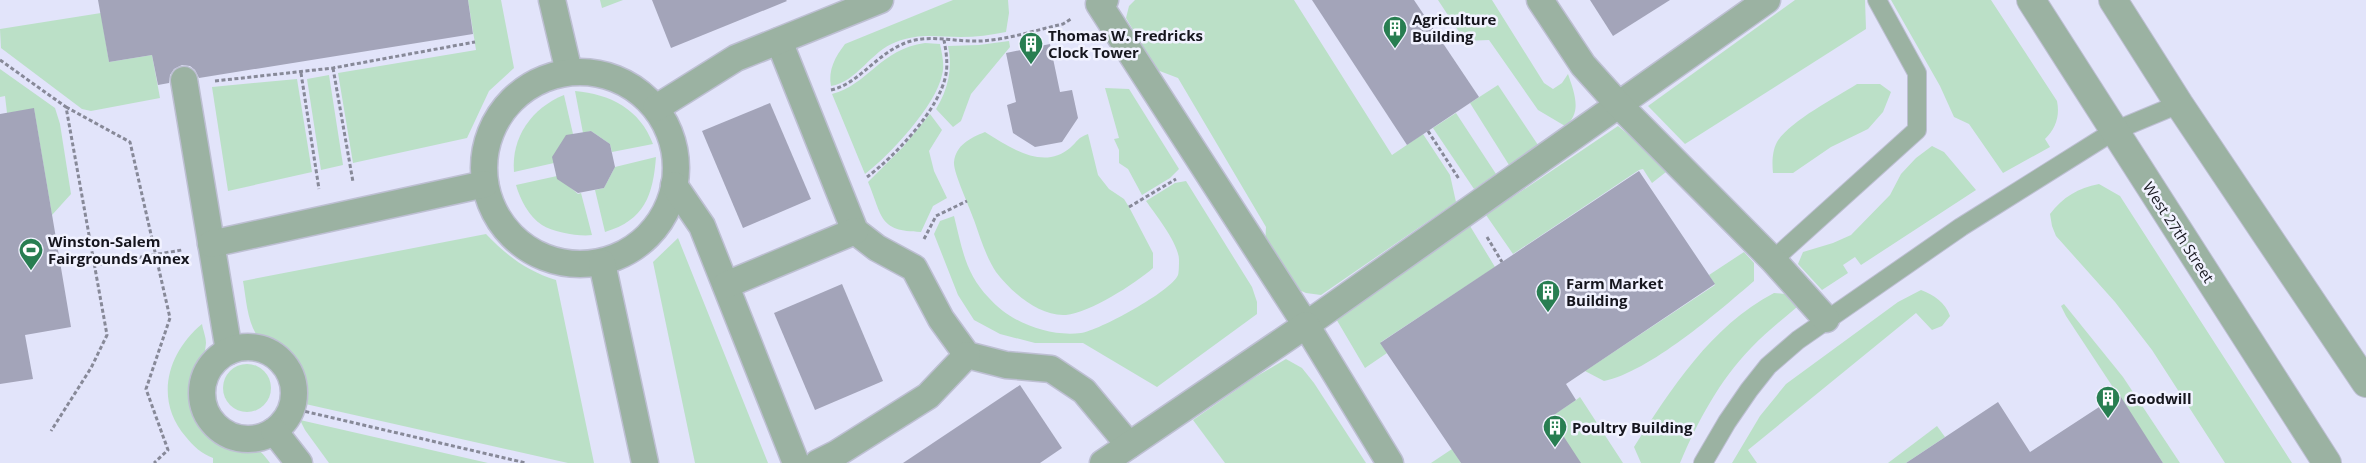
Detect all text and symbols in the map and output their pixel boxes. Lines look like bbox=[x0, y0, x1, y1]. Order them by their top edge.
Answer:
place label: Agriculture Building bbox=[1412, 9, 1497, 46]
building icon: Agriculture Building bbox=[1382, 15, 1408, 49]
place label: Thomas W. Fredricks Clock Tower bbox=[1048, 25, 1203, 62]
building icon: Thomas W. Fredricks Clock Tower bbox=[1018, 31, 1044, 65]
street label: West 27th Street bbox=[2139, 178, 2219, 286]
place label: Winston-Salem Fairgrounds Annex bbox=[48, 231, 190, 268]
sports icon: Winston-Salem Fairgrounds Annex bbox=[18, 237, 44, 271]
place label: Farm Market Building bbox=[1566, 273, 1664, 310]
building icon: Farm Market Building bbox=[1535, 279, 1561, 313]
building icon: Goodwill bbox=[2095, 385, 2121, 419]
place label: Goodwill bbox=[2126, 388, 2192, 408]
building icon: Poultry Building bbox=[1542, 414, 1568, 448]
place label: Poultry Building bbox=[1572, 417, 1693, 437]

